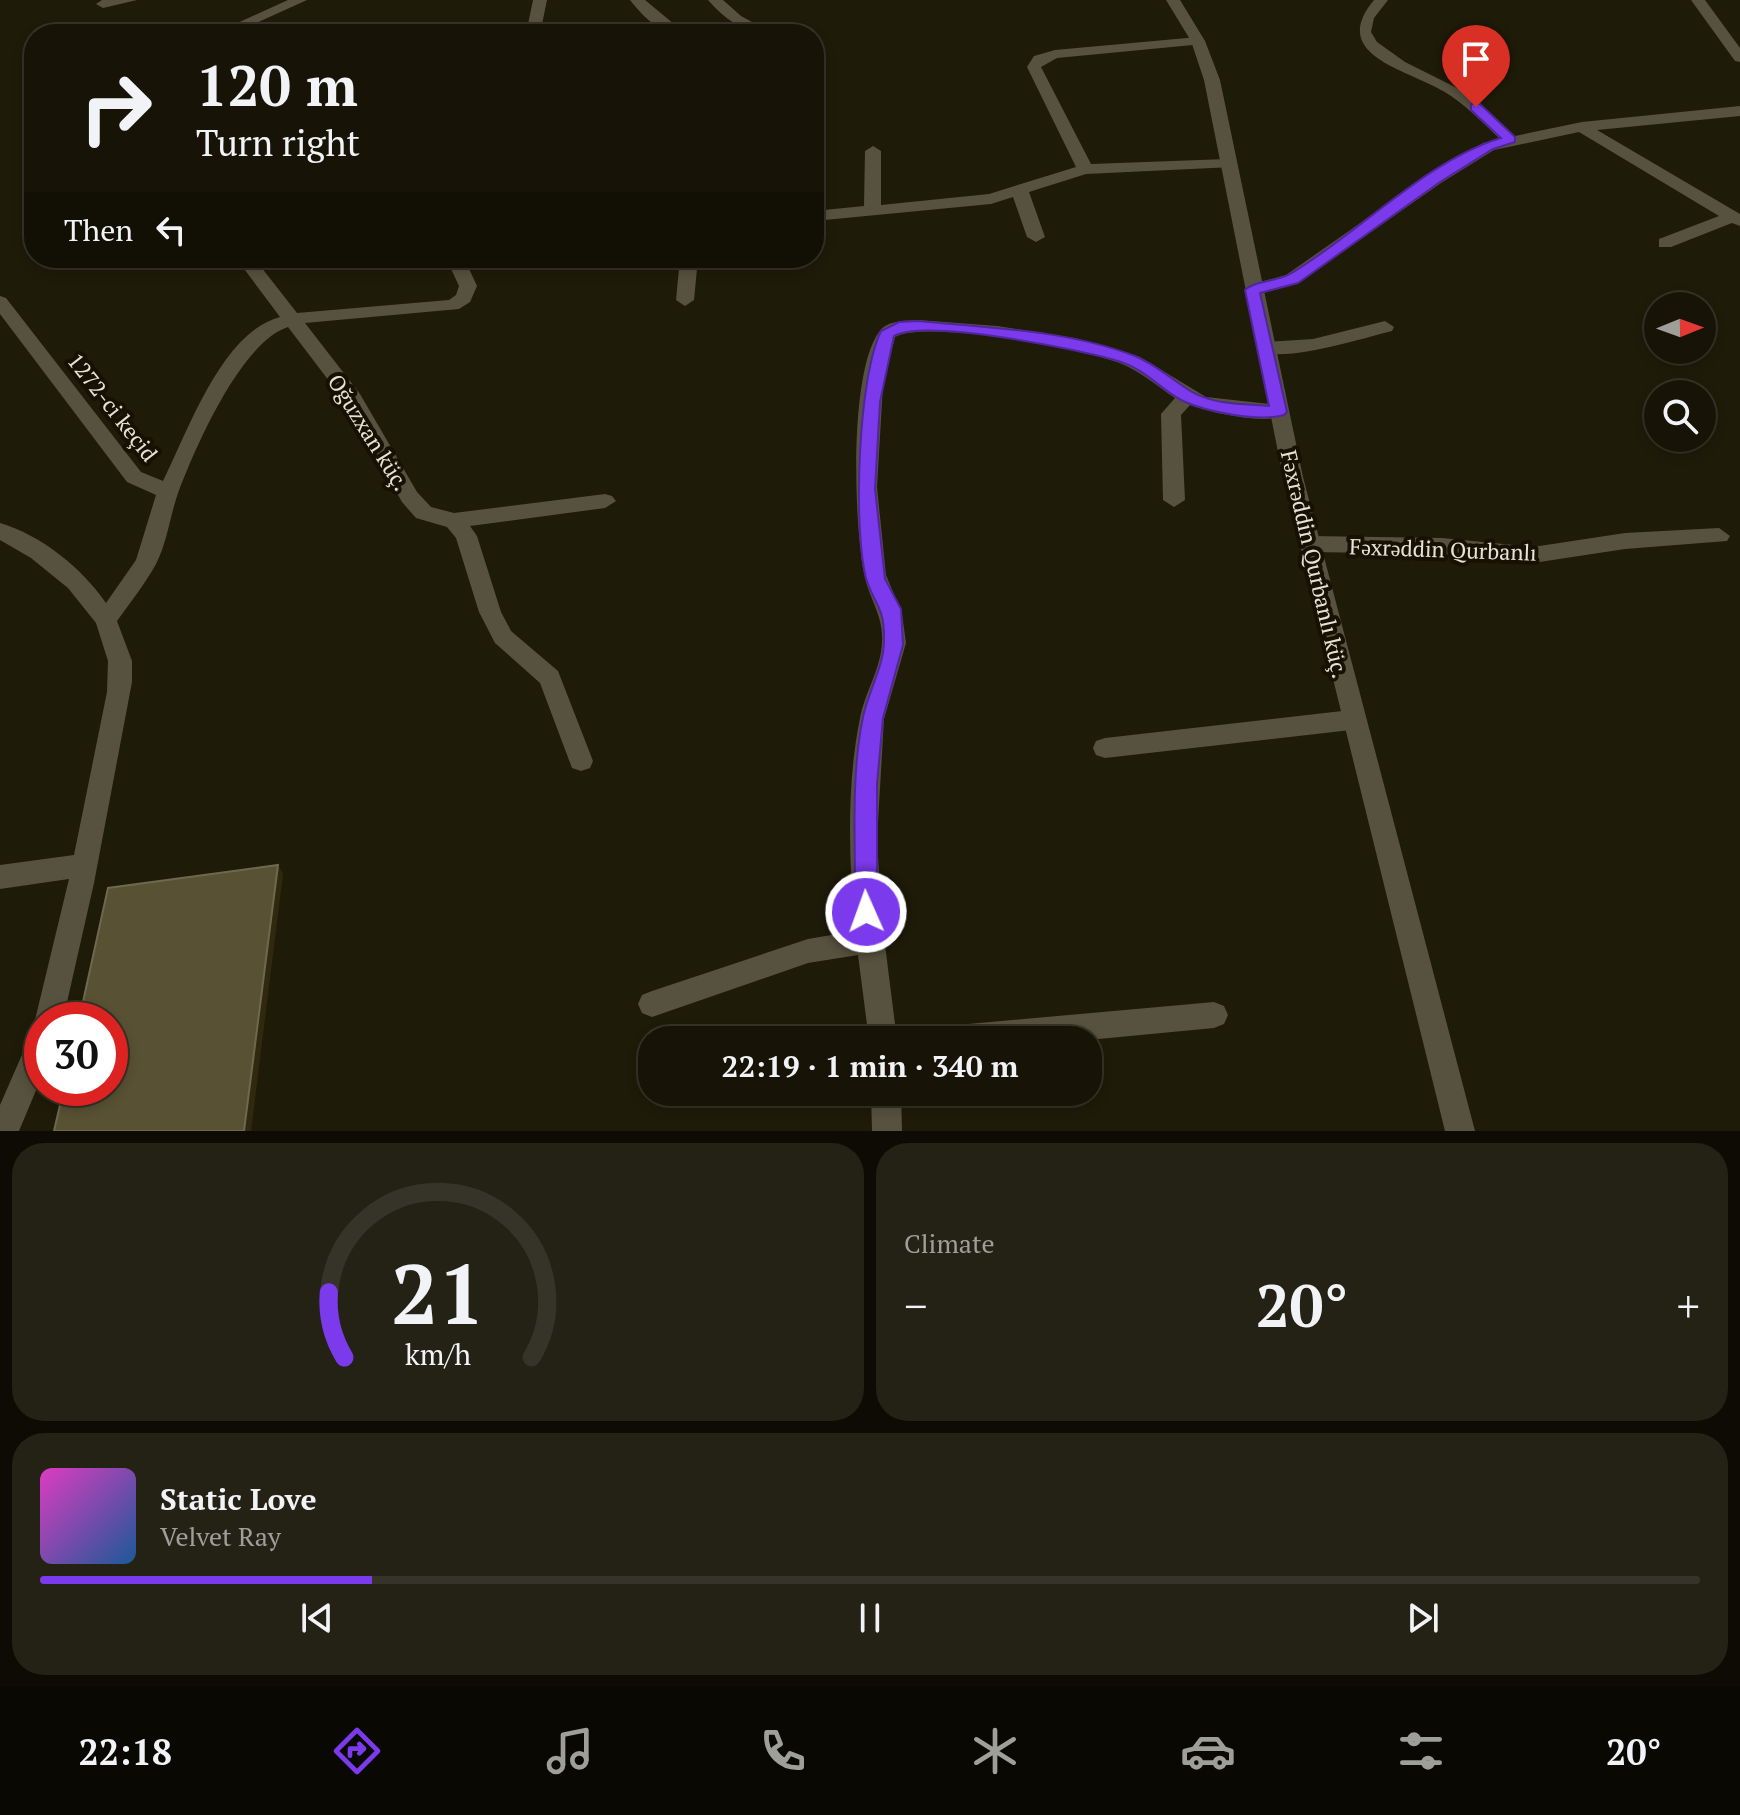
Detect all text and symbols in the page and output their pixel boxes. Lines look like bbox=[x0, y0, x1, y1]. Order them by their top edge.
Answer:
pin bbox=[1442, 25, 1510, 107]
icon: arrive bbox=[1454, 37, 1498, 81]
text: 120 m bbox=[196, 48, 358, 122]
icon: right bbox=[64, 56, 168, 160]
text: Turn right bbox=[196, 119, 360, 166]
icon: left bbox=[149, 208, 193, 252]
text: Then bbox=[64, 210, 133, 250]
north arrow bbox=[1644, 292, 1716, 364]
map controls bbox=[1644, 292, 1716, 452]
street label: 1272-ci keçid bbox=[62, 347, 164, 467]
street label: Oğuzxan küç. bbox=[322, 368, 416, 496]
button: search bbox=[1644, 380, 1716, 452]
street label: Fəxrəddin Qurbanlı küç. bbox=[1275, 447, 1355, 681]
street label: Fəxrəddin Qurbanlı bbox=[1349, 531, 1537, 567]
position arrow bbox=[824, 870, 908, 954]
speed limit sign: 30 bbox=[24, 1002, 128, 1106]
text: 22:19 · 1 min · 340 m bbox=[722, 1046, 1018, 1086]
text: Climate bbox=[904, 1226, 995, 1260]
text: 21 bbox=[391, 1238, 485, 1348]
text: 20° bbox=[1256, 1265, 1348, 1344]
text: − bbox=[904, 1276, 927, 1335]
text: + bbox=[1677, 1276, 1700, 1335]
text: km/h bbox=[405, 1335, 471, 1373]
text: Static Love bbox=[160, 1479, 317, 1519]
text: Velvet Ray bbox=[160, 1519, 281, 1553]
icon: previous bbox=[295, 1596, 339, 1640]
icon: pause bbox=[848, 1596, 892, 1640]
icon: next bbox=[1401, 1596, 1445, 1640]
icon: directions bbox=[329, 1723, 385, 1779]
icon: music bbox=[542, 1723, 598, 1779]
icon: phone bbox=[755, 1723, 811, 1779]
icon: climate bbox=[967, 1723, 1023, 1779]
icon: car bbox=[1180, 1723, 1236, 1779]
icon: filters bbox=[1393, 1723, 1449, 1779]
text: 22:18 bbox=[78, 1728, 172, 1775]
text: 20° bbox=[1606, 1728, 1661, 1775]

